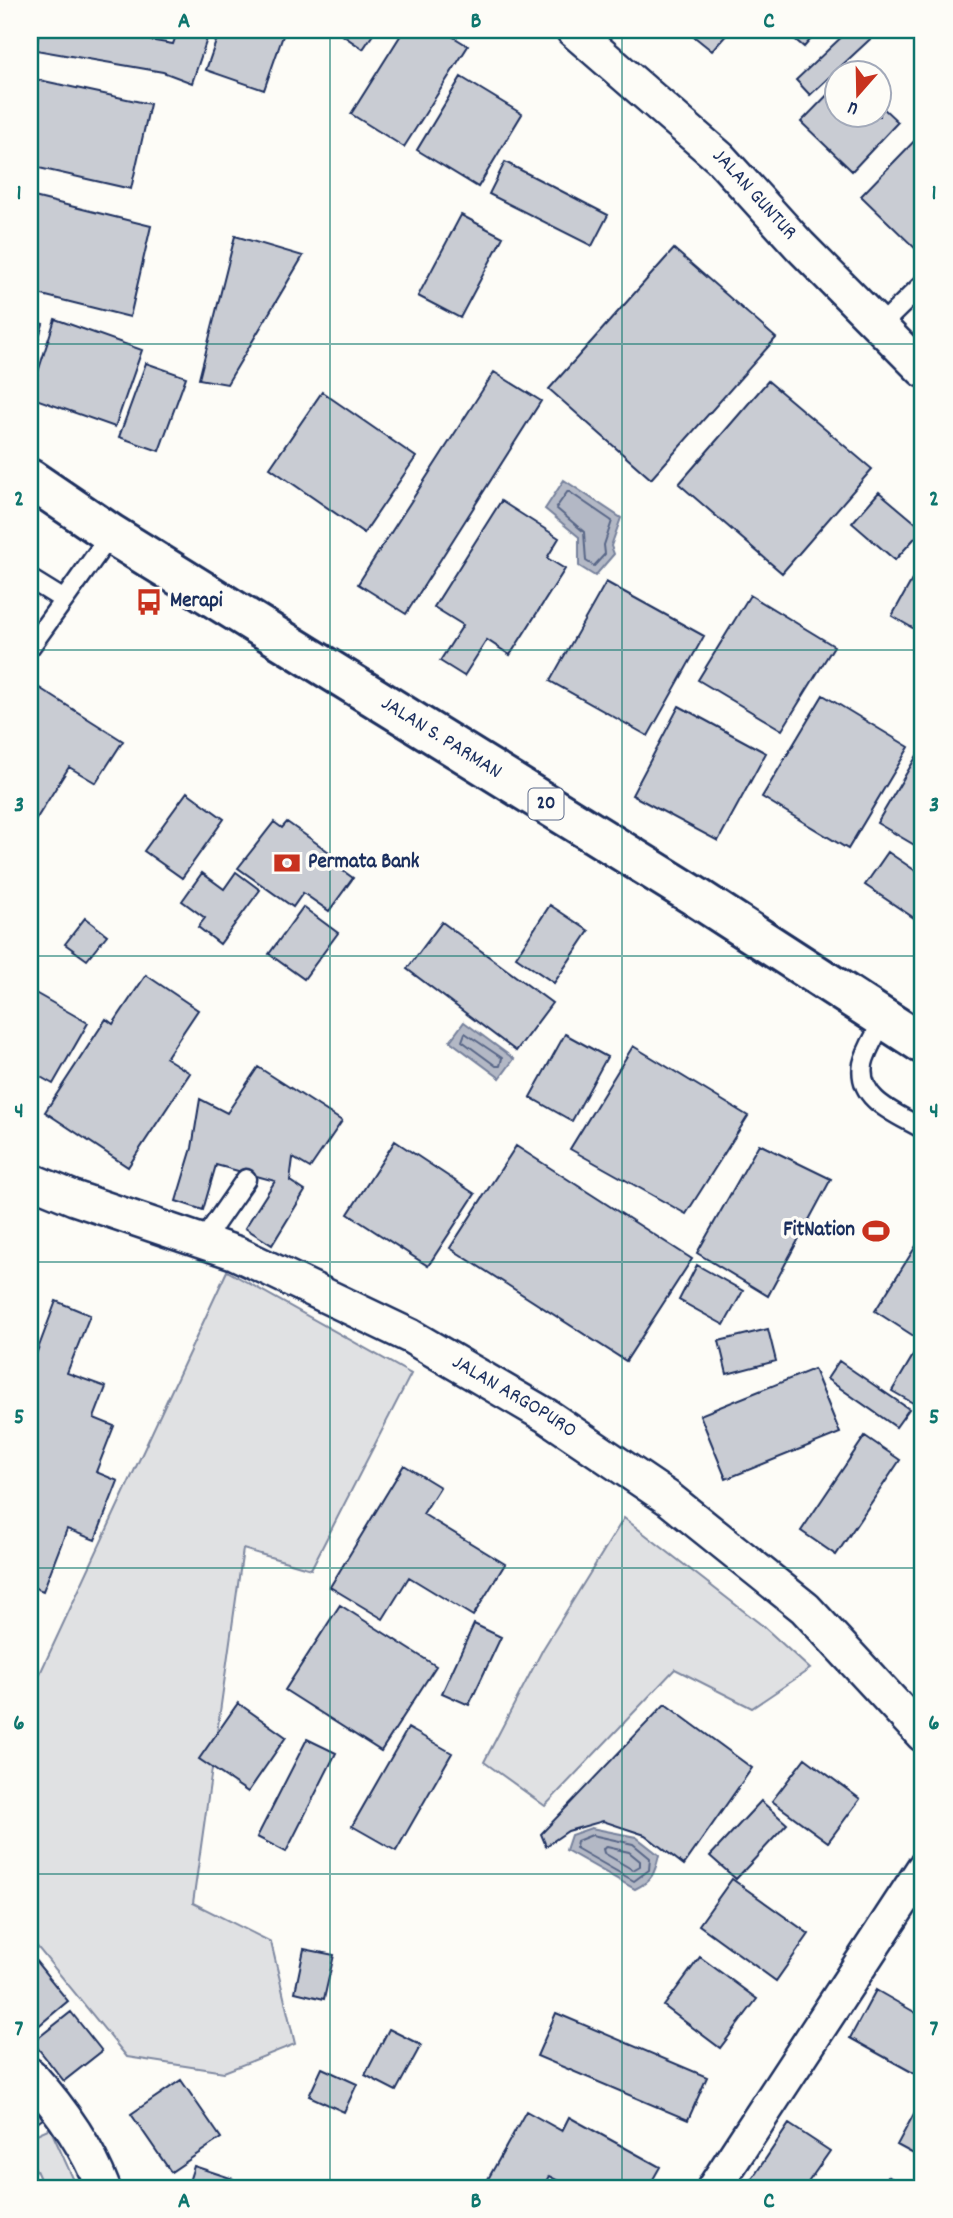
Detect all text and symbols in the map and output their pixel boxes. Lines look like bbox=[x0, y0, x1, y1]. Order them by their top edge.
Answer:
text: A bbox=[178, 6, 190, 39]
text: B bbox=[471, 6, 482, 39]
text: C bbox=[763, 6, 775, 39]
north arrow bbox=[824, 60, 894, 130]
text: U bbox=[844, 92, 862, 121]
street label: JALAN GUNTUR bbox=[705, 142, 803, 247]
text: 1 bbox=[16, 178, 22, 211]
text: 1 bbox=[931, 178, 937, 211]
text: 2 bbox=[14, 484, 24, 517]
text: 2 bbox=[929, 484, 939, 517]
bus stop icon: Merapi bbox=[134, 587, 164, 617]
place label: Merapi bbox=[170, 587, 223, 617]
street label: JALAN S. PARMAN bbox=[375, 690, 507, 788]
road number: 20 bbox=[528, 789, 564, 820]
text: 3 bbox=[14, 790, 24, 823]
text: 3 bbox=[929, 790, 939, 823]
bank icon: Permata Bank bbox=[272, 848, 302, 878]
place label: Permata Bank bbox=[308, 848, 420, 878]
text: 4 bbox=[14, 1096, 24, 1129]
text: 4 bbox=[929, 1096, 939, 1129]
place label: FitNation bbox=[783, 1216, 855, 1246]
sports icon: FitNation bbox=[861, 1216, 891, 1246]
street label: JALAN ARGOPURO bbox=[446, 1348, 582, 1447]
text: 5 bbox=[14, 1402, 24, 1435]
text: 5 bbox=[929, 1402, 939, 1435]
text: 6 bbox=[13, 1708, 25, 1741]
text: 6 bbox=[928, 1708, 940, 1741]
text: 7 bbox=[15, 2014, 24, 2047]
text: 7 bbox=[930, 2014, 939, 2047]
text: A bbox=[178, 2186, 190, 2218]
text: B bbox=[471, 2186, 482, 2218]
text: C bbox=[763, 2186, 775, 2218]

